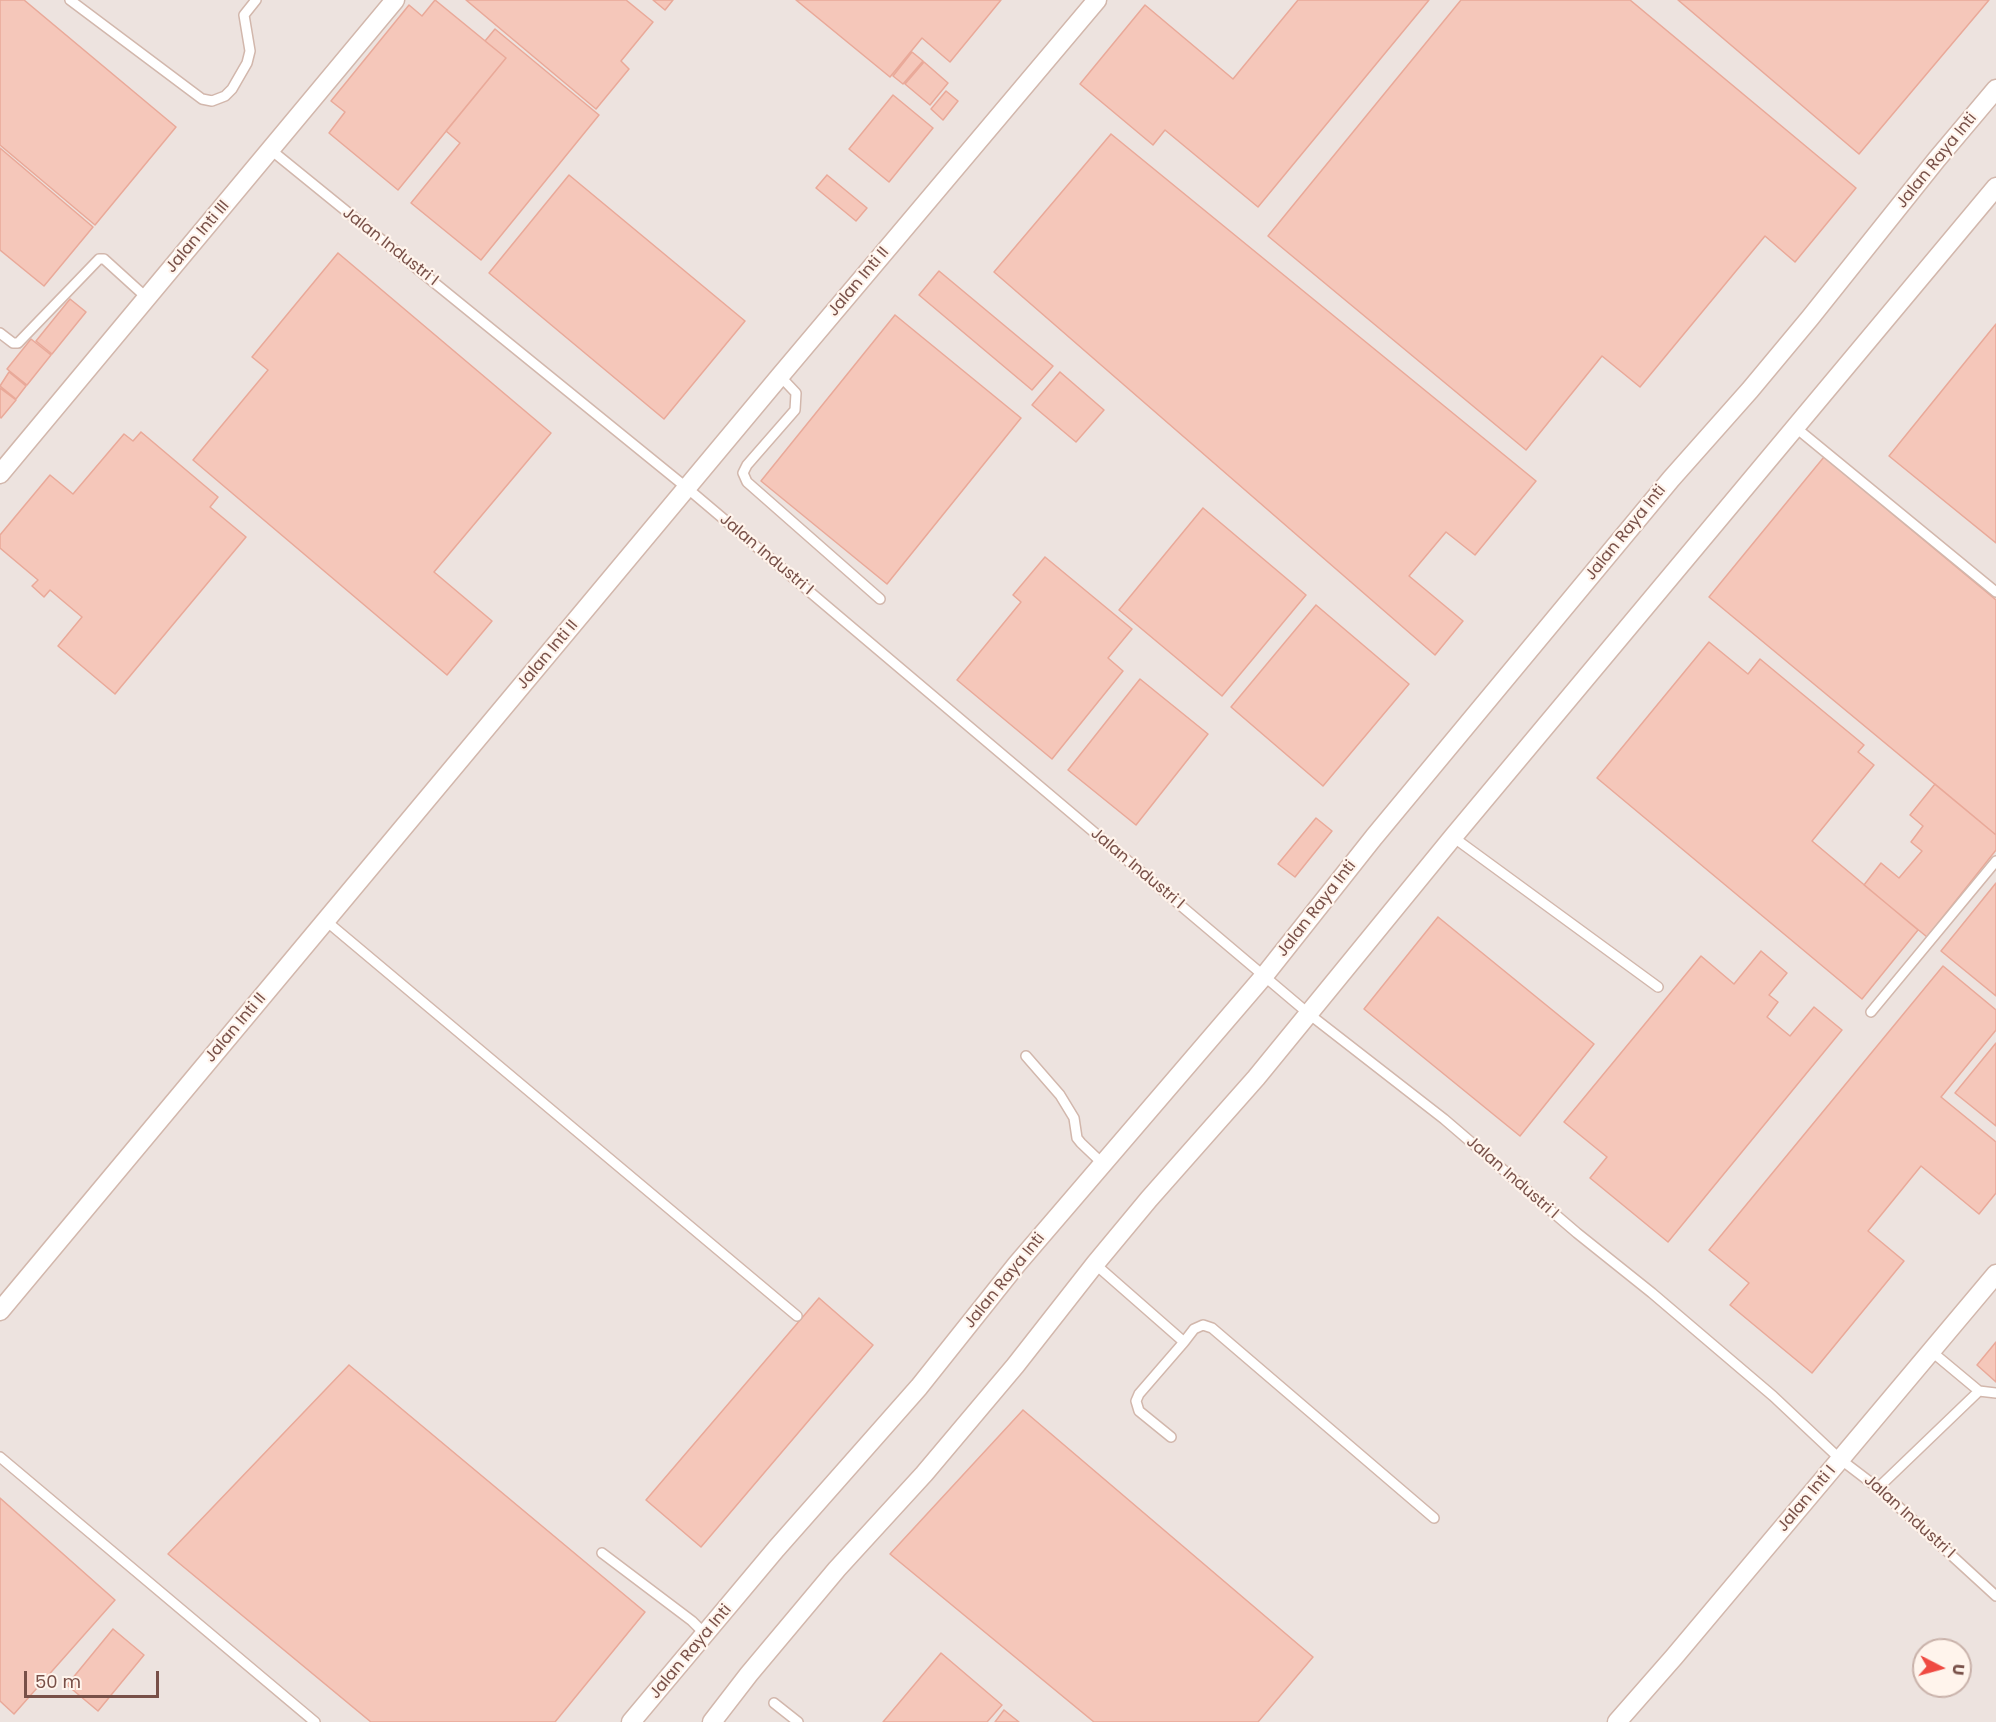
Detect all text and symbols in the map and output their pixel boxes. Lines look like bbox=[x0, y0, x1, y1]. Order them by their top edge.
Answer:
street label: Jalan Raya Inti bbox=[1893, 109, 1981, 213]
street label: Jalan Inti III bbox=[162, 197, 234, 277]
street label: Jalan Industri I bbox=[338, 204, 442, 290]
street label: Jalan Inti II bbox=[824, 243, 894, 321]
street label: Jalan Raya Inti bbox=[1582, 481, 1670, 585]
street label: Jalan Industri I bbox=[715, 510, 817, 600]
street label: Jalan Inti II bbox=[513, 616, 583, 694]
street label: Jalan Industri I bbox=[1086, 824, 1188, 914]
street label: Jalan Raya Inti bbox=[1273, 857, 1361, 961]
street label: Jalan Inti II bbox=[201, 989, 271, 1067]
street label: Jalan Industri I bbox=[1462, 1133, 1562, 1223]
street label: Jalan Raya Inti bbox=[961, 1229, 1049, 1333]
street label: Jalan Inti I bbox=[1774, 1462, 1840, 1536]
street label: Jalan Industri I bbox=[1859, 1471, 1959, 1563]
street label: Jalan Raya Inti bbox=[646, 1601, 736, 1703]
north arrow bbox=[1912, 1638, 1972, 1698]
scale bar bbox=[27, 1659, 162, 1697]
text: U bbox=[1946, 1663, 1970, 1677]
text: 50 m bbox=[35, 1669, 81, 1694]

